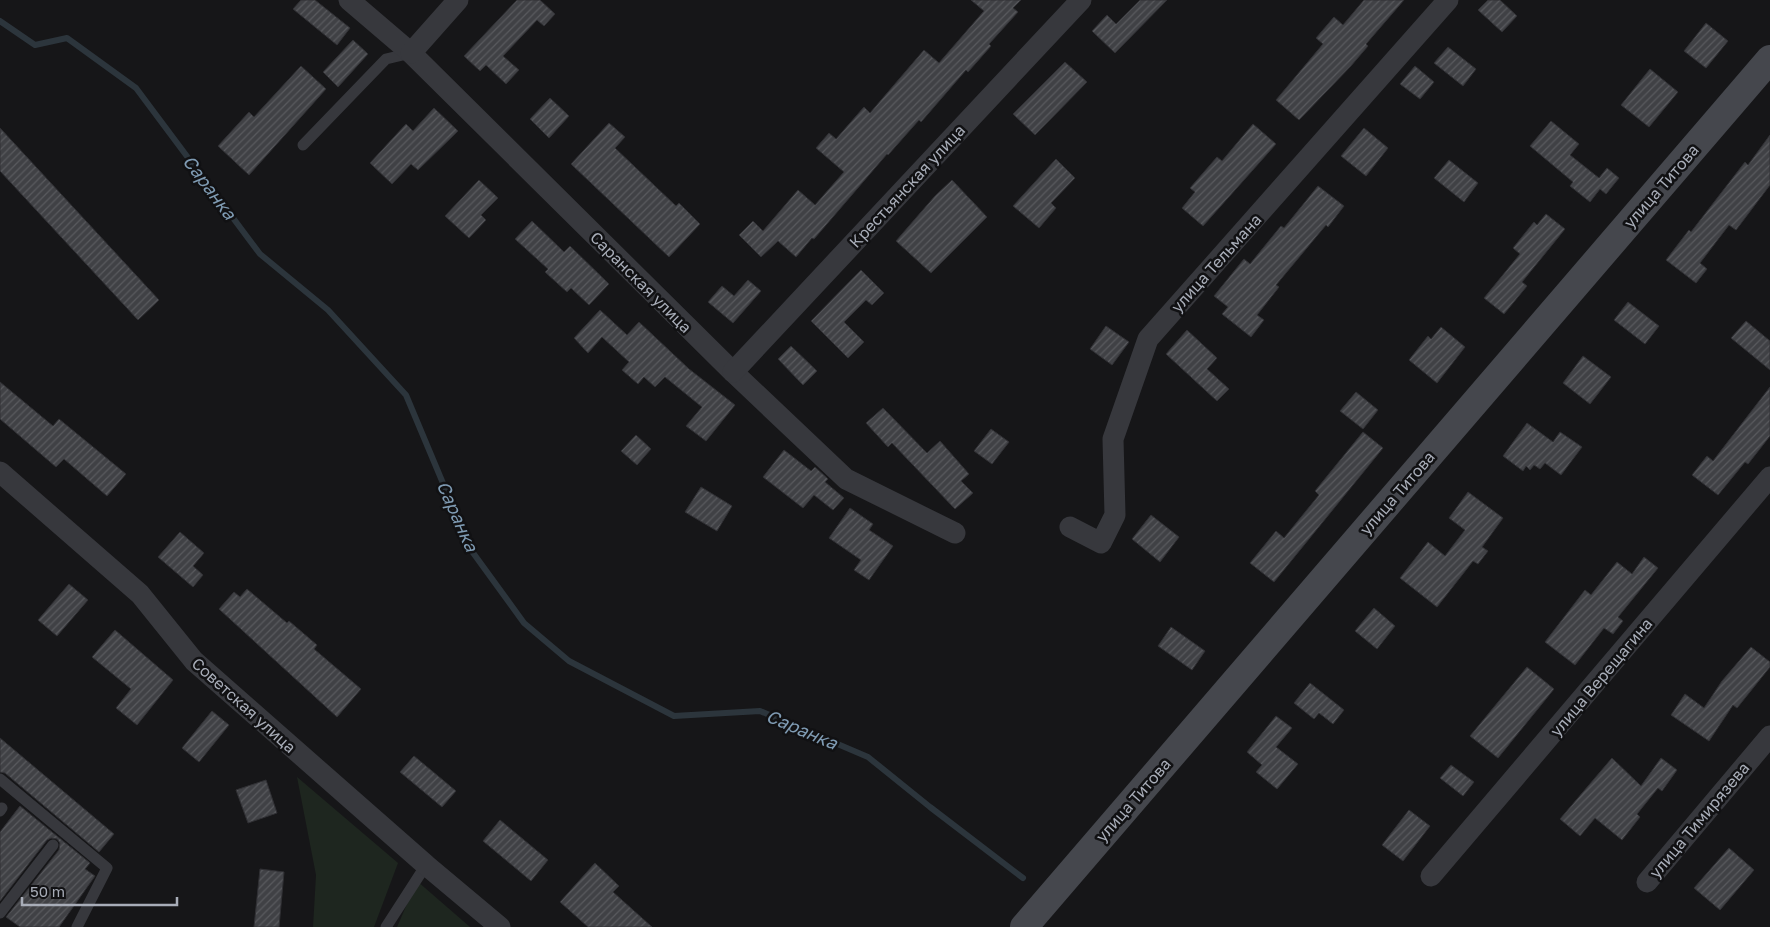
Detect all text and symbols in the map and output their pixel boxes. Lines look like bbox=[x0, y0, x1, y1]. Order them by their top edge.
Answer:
street label: Крестьянская улица bbox=[845, 120, 969, 252]
street label: улица Титова bbox=[1619, 140, 1703, 232]
water label: Саранка bbox=[179, 150, 242, 224]
street label: улица Тельмана bbox=[1167, 210, 1265, 316]
street label: Саранская улица bbox=[586, 227, 696, 337]
street label: улица Титова bbox=[1355, 447, 1439, 539]
water label: Саранка bbox=[433, 477, 484, 555]
street label: улица Верещагина bbox=[1546, 614, 1656, 740]
street label: Советская улица bbox=[188, 653, 300, 757]
water label: Саранка bbox=[763, 704, 842, 754]
street label: улица Титова bbox=[1091, 754, 1175, 846]
street label: улица Тимирязева bbox=[1645, 758, 1753, 882]
scale bar bbox=[22, 874, 178, 906]
text: 50 m bbox=[30, 882, 65, 900]

